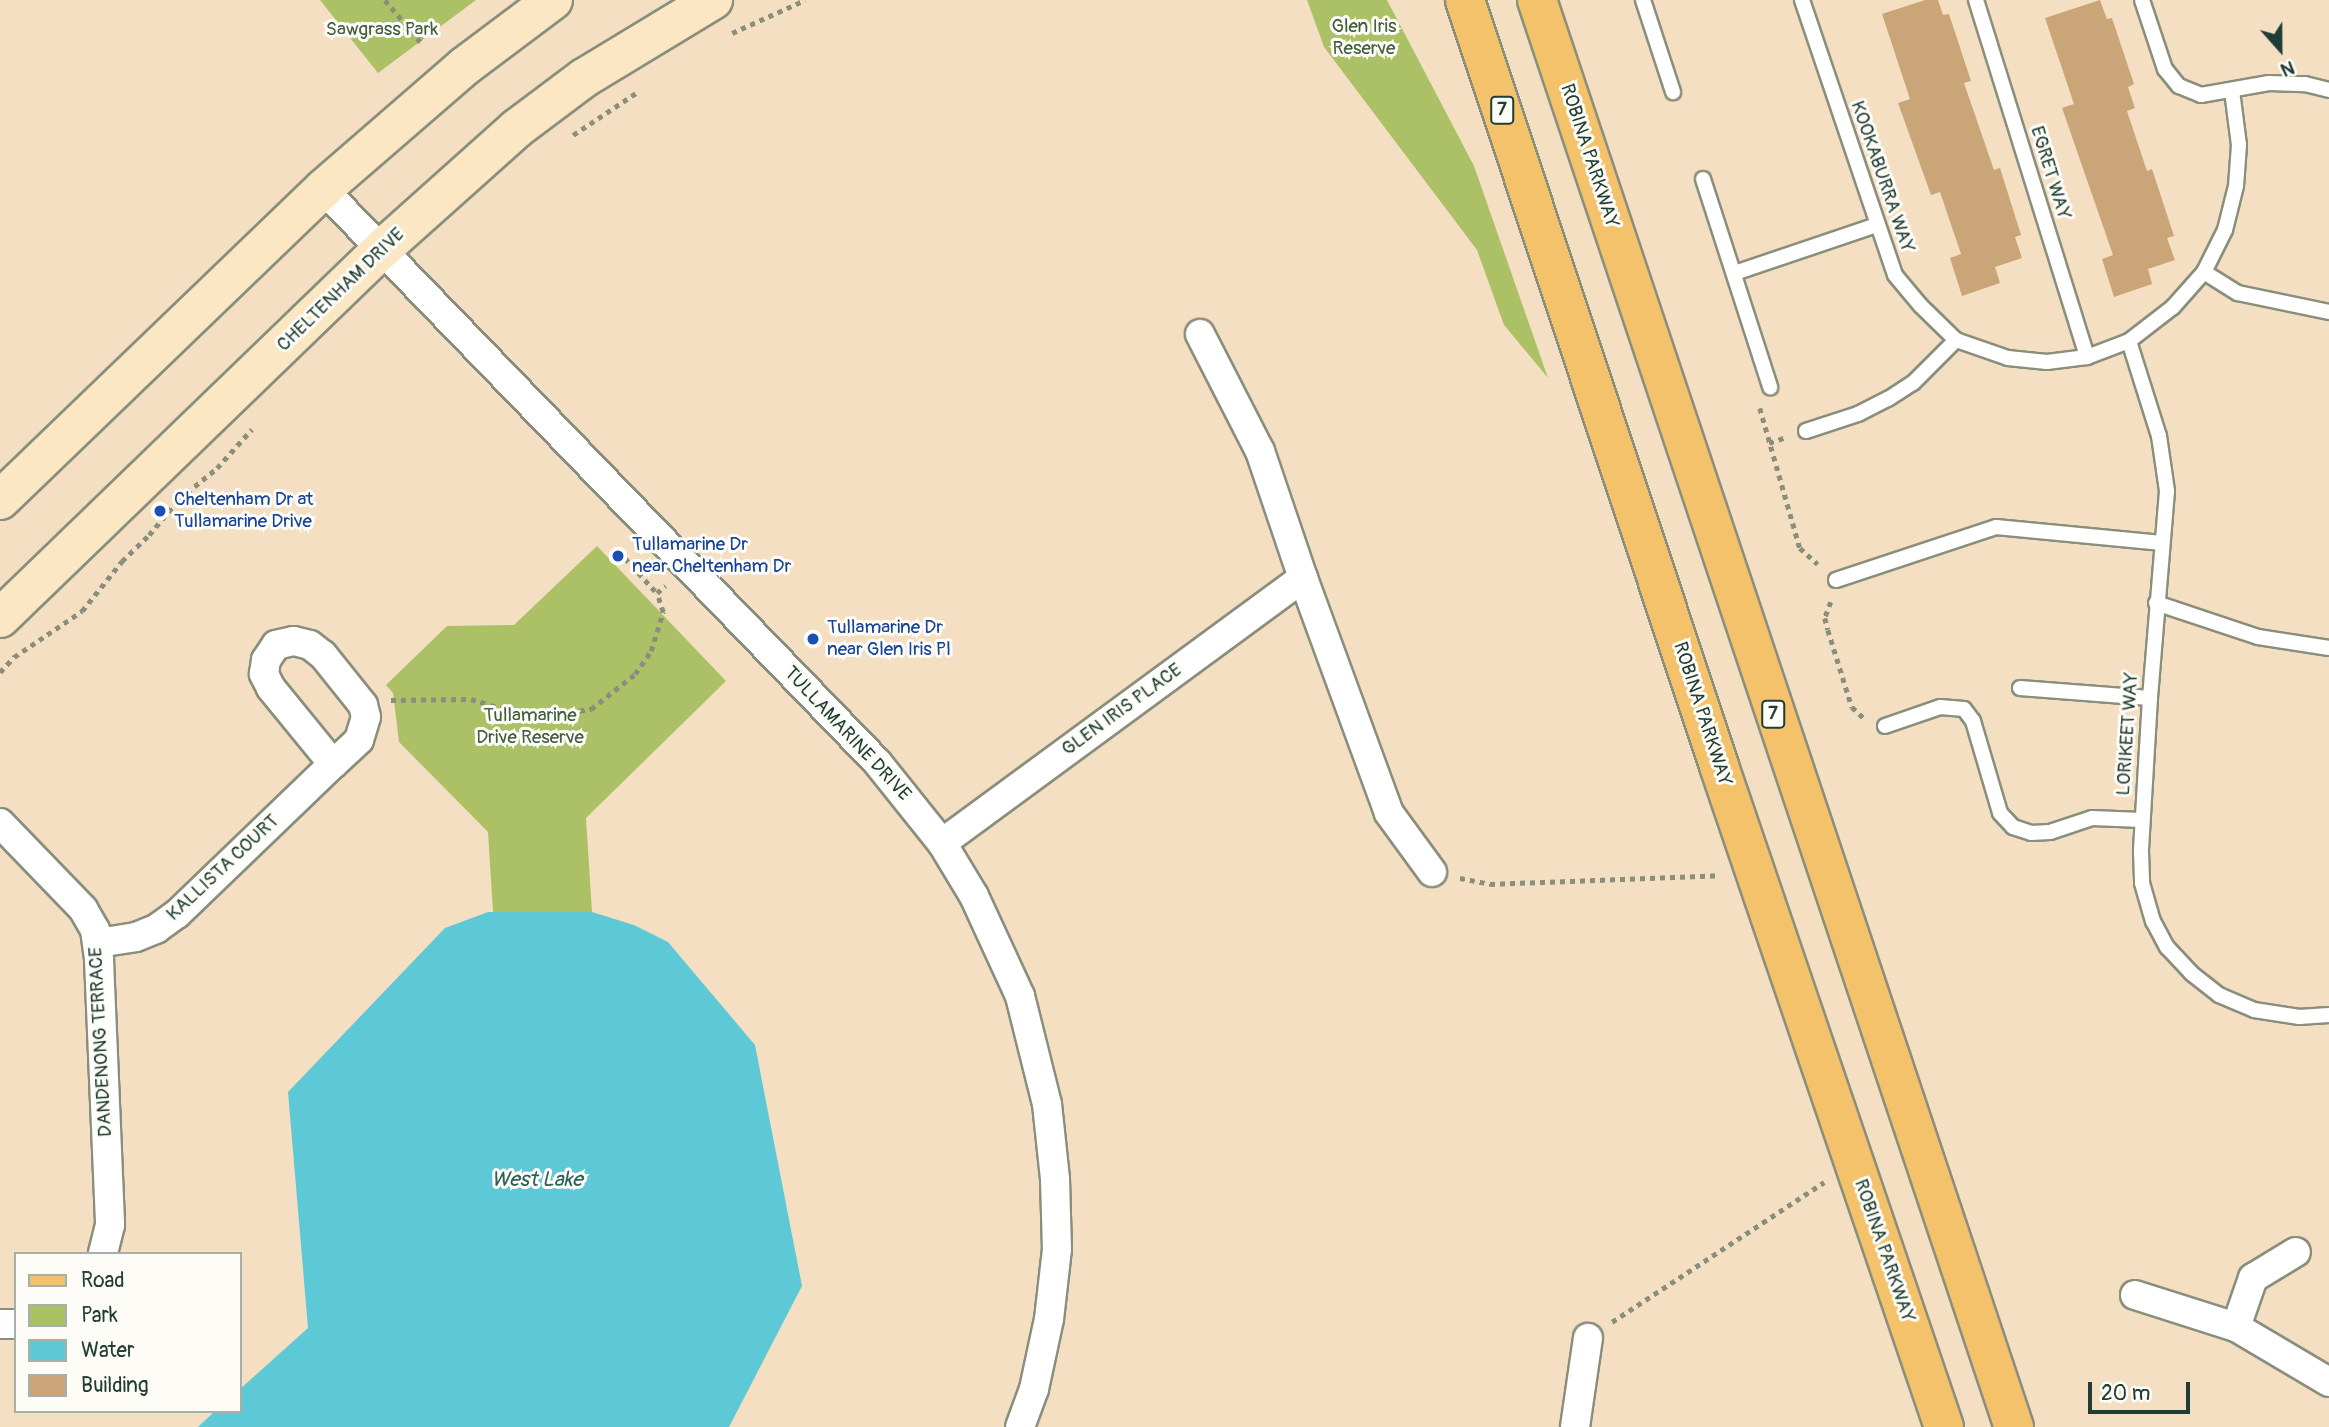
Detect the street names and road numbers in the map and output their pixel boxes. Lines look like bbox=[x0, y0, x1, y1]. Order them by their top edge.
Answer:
street label: ROBINA PARKWAY bbox=[1555, 81, 1623, 231]
road number: 7 bbox=[1490, 96, 1514, 124]
street label: KOOKABURRA WAY bbox=[1845, 98, 1919, 256]
street label: EGRET WAY bbox=[2025, 124, 2075, 222]
street label: CHELTENHAM DRIVE bbox=[273, 223, 409, 357]
street label: ROBINA PARKWAY bbox=[1668, 639, 1736, 789]
street label: GLEN IRIS PLACE bbox=[1058, 659, 1186, 761]
street label: TULLAMARINE DRIVE bbox=[779, 662, 915, 806]
street label: LORIKEET WAY bbox=[2112, 672, 2144, 796]
road number: 7 bbox=[1761, 700, 1785, 728]
street label: KALLISTA COURT bbox=[162, 810, 284, 926]
street label: DANDENONG TERRACE bbox=[85, 946, 117, 1138]
street label: ROBINA PARKWAY bbox=[1849, 1176, 1919, 1326]

